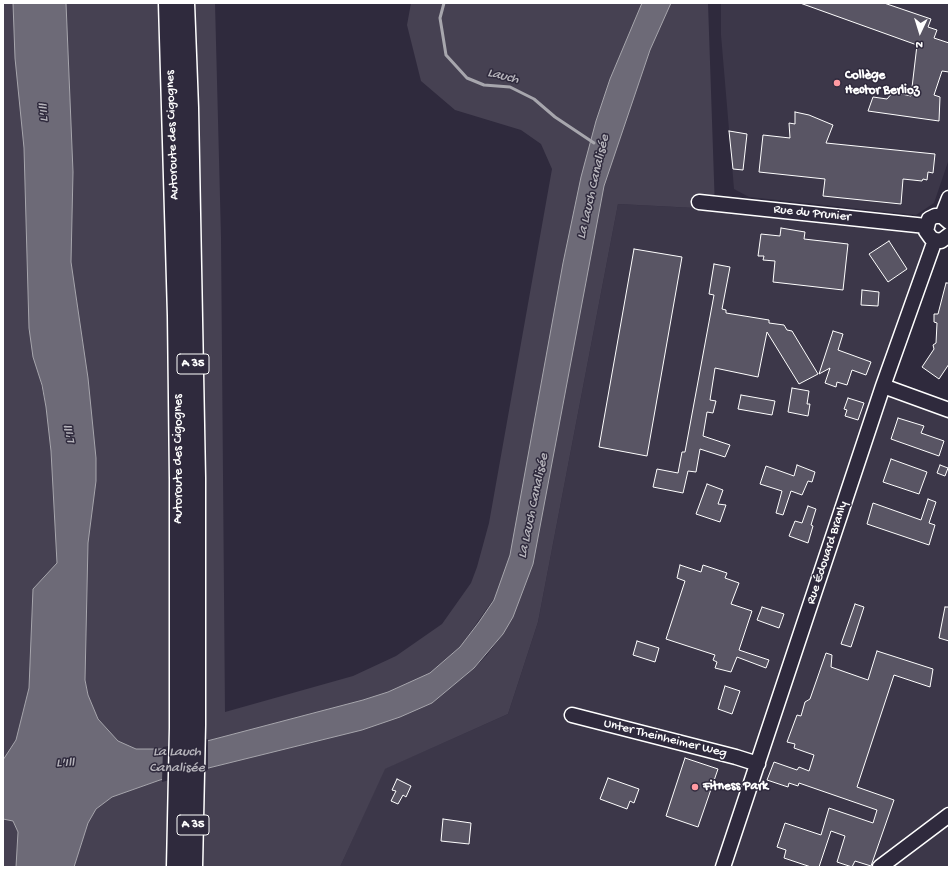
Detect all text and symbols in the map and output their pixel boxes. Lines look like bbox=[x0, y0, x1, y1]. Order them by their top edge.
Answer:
north arrow bbox=[900, 12, 940, 52]
text: N bbox=[915, 38, 923, 50]
water label: Lauch bbox=[486, 65, 520, 89]
place label: Collège Hector Berlioz bbox=[845, 68, 919, 99]
street label: Autoroute des Cigognes bbox=[163, 70, 183, 200]
marker: Collège Hector Berlioz bbox=[832, 78, 842, 88]
water label: L'Ill bbox=[37, 104, 53, 122]
water label: La Lauch Canalisée bbox=[574, 133, 614, 241]
street label: Rue du Prunier bbox=[773, 202, 851, 226]
road number: A 35 bbox=[177, 354, 209, 374]
street label: Autoroute des Cigognes bbox=[171, 394, 187, 524]
water label: L'Ill bbox=[62, 425, 80, 445]
water label: La Lauch Canalisée bbox=[515, 452, 553, 560]
street label: Rue Édouard Branly bbox=[804, 499, 852, 607]
street label: Unter Theinheimer Weg bbox=[602, 716, 728, 762]
water label: La Lauch Canalisée bbox=[149, 745, 205, 778]
water label: L'Ill bbox=[56, 756, 74, 772]
place label: Fitness Park bbox=[703, 779, 768, 795]
marker: Fitness Park bbox=[690, 782, 700, 792]
road number: A 35 bbox=[177, 815, 209, 835]

